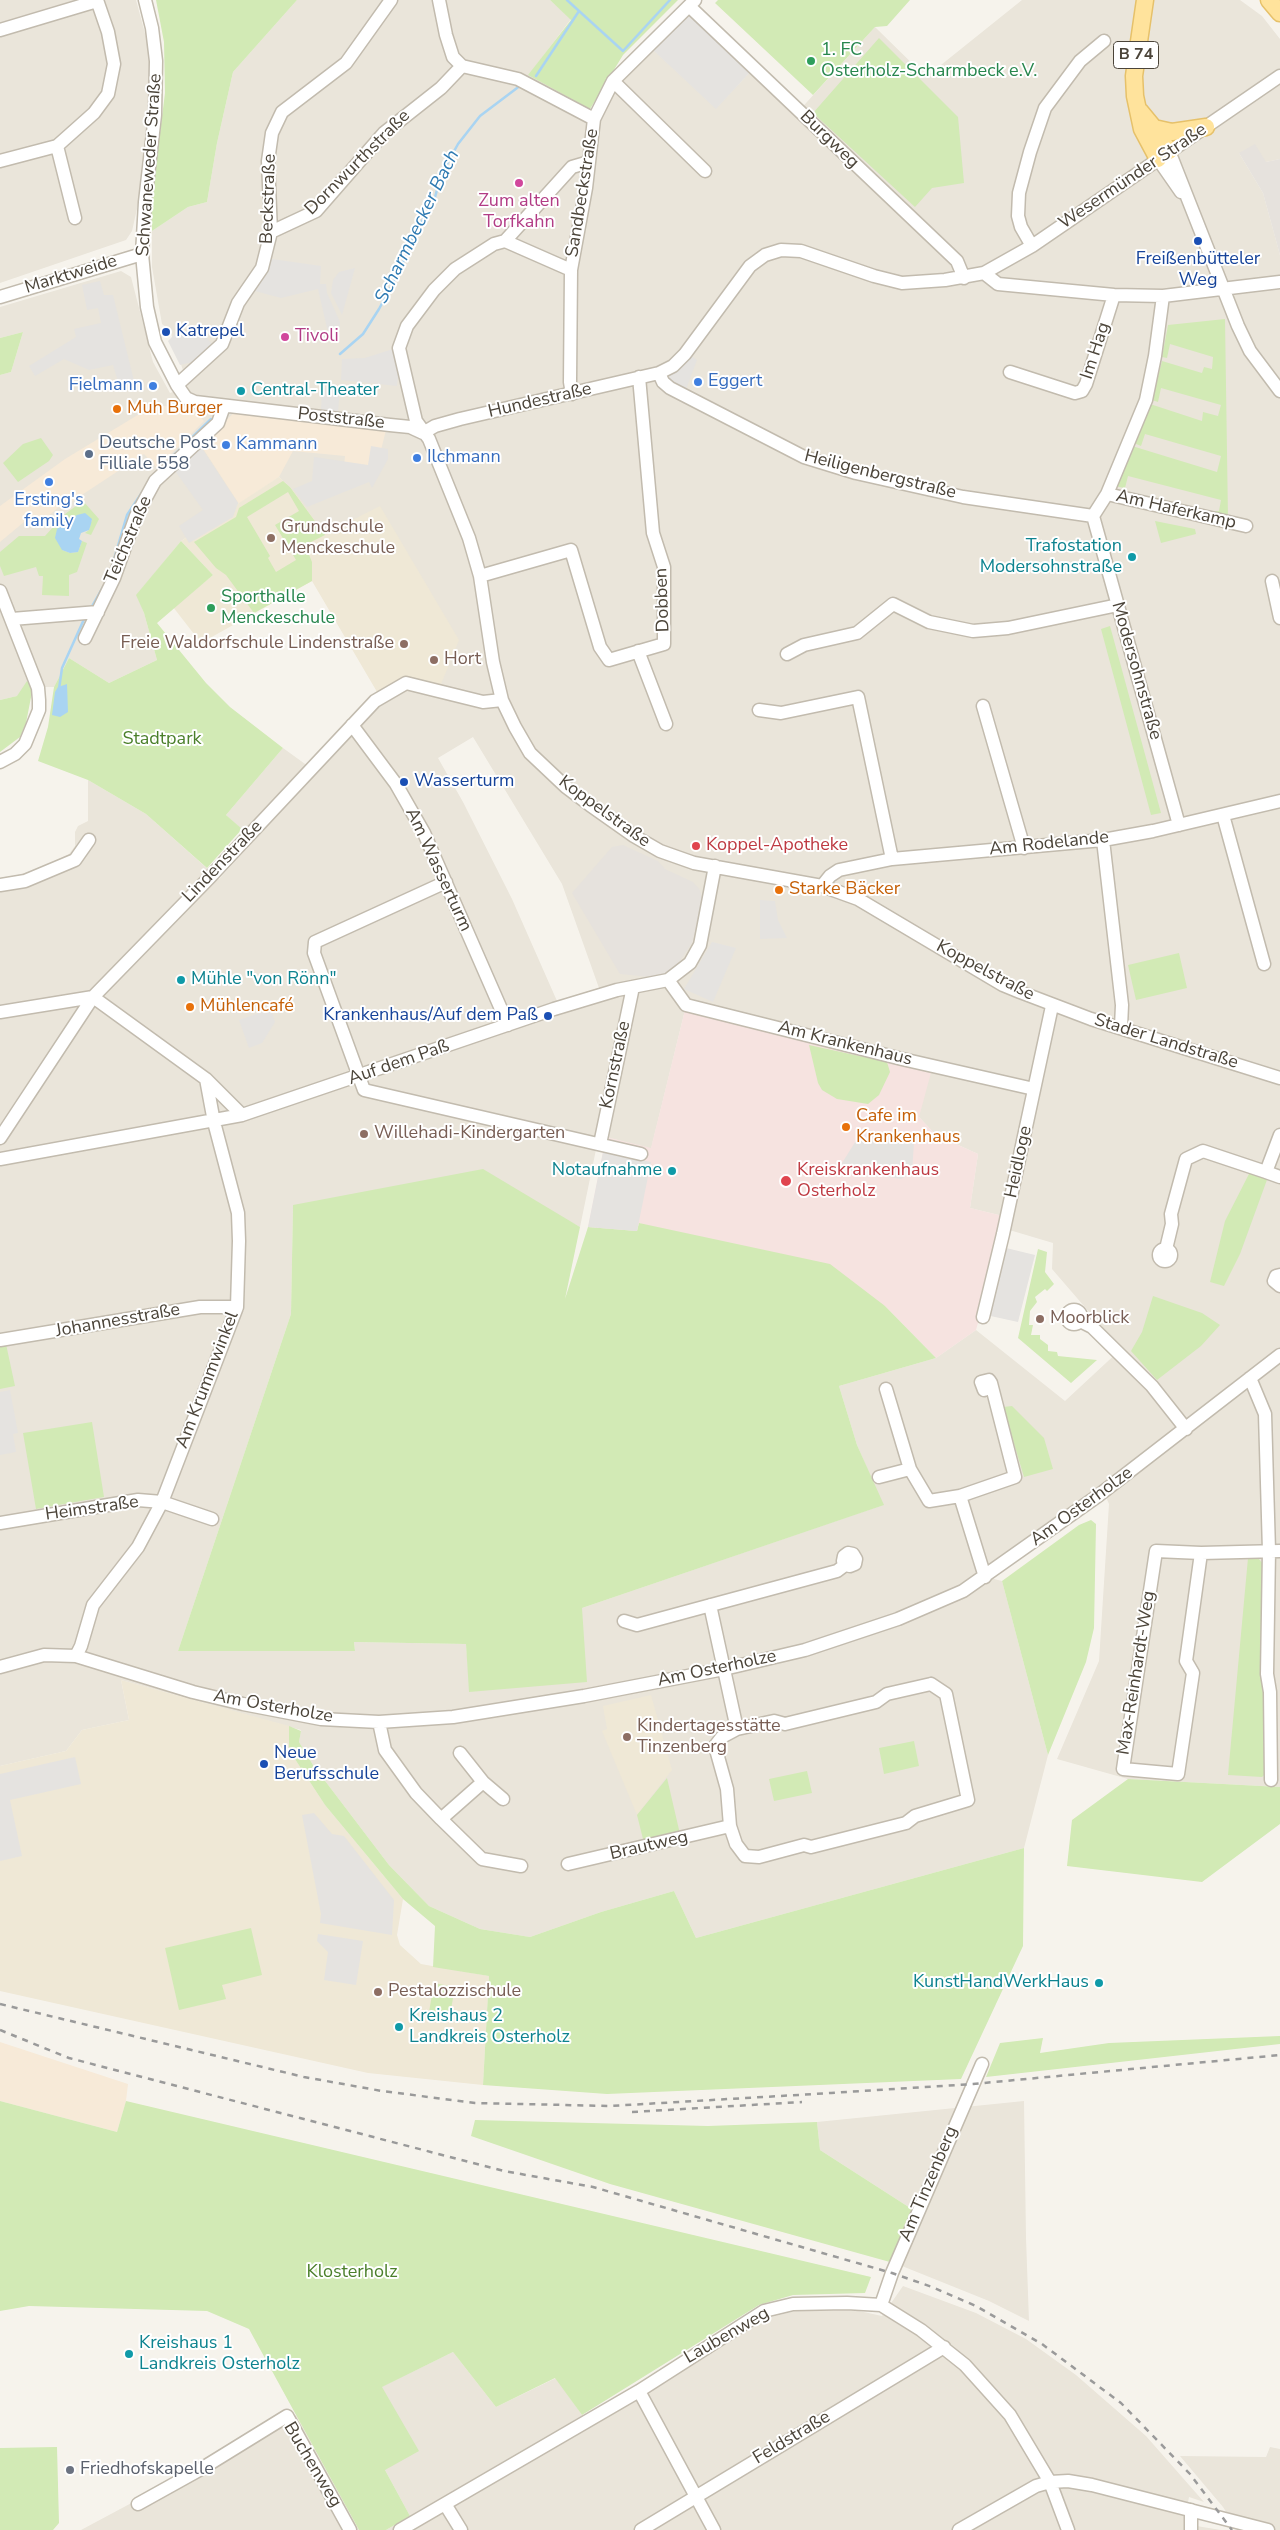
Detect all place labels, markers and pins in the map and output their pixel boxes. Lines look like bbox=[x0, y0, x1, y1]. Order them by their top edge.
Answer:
place label: 1. FC Osterholz-Scharmbeck e.V. bbox=[821, 40, 1037, 82]
marker: 1. FC Osterholz-Scharmbeck e.V. bbox=[805, 55, 817, 67]
marker: Zum alten Torfkahn bbox=[513, 177, 525, 189]
place label: Zum alten Torfkahn bbox=[478, 191, 560, 233]
marker: Freißenbütteler Weg bbox=[1192, 235, 1204, 247]
place label: Freißenbütteler Weg bbox=[1136, 249, 1260, 292]
place label: Katrepel bbox=[176, 321, 244, 343]
marker: Katrepel bbox=[160, 326, 172, 338]
place label: Tivoli bbox=[295, 326, 339, 348]
marker: Tivoli bbox=[279, 331, 291, 343]
place label: Eggert bbox=[708, 371, 762, 393]
place label: Fielmann bbox=[69, 375, 143, 397]
marker: Eggert bbox=[692, 376, 704, 388]
marker: Fielmann bbox=[147, 380, 159, 392]
place label: Central-Theater bbox=[251, 380, 379, 402]
marker: Central-Theater bbox=[235, 385, 247, 397]
place label: Muh Burger bbox=[127, 398, 223, 420]
marker: Muh Burger bbox=[111, 403, 123, 415]
place label: Deutsche Post Filliale 558 bbox=[99, 433, 216, 476]
place label: Kammann bbox=[236, 434, 318, 456]
marker: Kammann bbox=[220, 439, 232, 451]
place label: Ilchmann bbox=[427, 447, 501, 469]
marker: Deutsche Post Filliale 558 bbox=[83, 448, 95, 460]
marker: Ilchmann bbox=[411, 452, 423, 464]
marker: Ersting's family bbox=[43, 476, 55, 488]
place label: Ersting's family bbox=[14, 490, 84, 532]
place label: Grundschule Menckeschule bbox=[281, 517, 395, 560]
marker: Grundschule Menckeschule bbox=[265, 532, 277, 544]
place label: Trafostation Modersohnstraße bbox=[980, 536, 1122, 578]
marker: Trafostation Modersohnstraße bbox=[1126, 551, 1138, 563]
place label: Sporthalle Menckeschule bbox=[221, 587, 335, 630]
marker: Sporthalle Menckeschule bbox=[205, 602, 217, 614]
place label: Freie Waldorfschule Lindenstraße bbox=[121, 633, 394, 655]
marker: Freie Waldorfschule Lindenstraße bbox=[398, 638, 410, 650]
place label: Hort bbox=[444, 649, 481, 671]
marker: Hort bbox=[428, 654, 440, 666]
place label: Wasserturm bbox=[414, 771, 514, 793]
marker: Wasserturm bbox=[398, 776, 410, 788]
place label: Koppel-Apotheke bbox=[706, 835, 848, 857]
marker: Koppel-Apotheke bbox=[690, 840, 702, 852]
place label: Starke Bäcker bbox=[789, 879, 900, 901]
marker: Starke Bäcker bbox=[773, 884, 785, 896]
place label: Mühle "von Rönn" bbox=[191, 969, 337, 991]
marker: Mühle "von Rönn" bbox=[175, 974, 187, 986]
place label: Mühlencafé bbox=[200, 996, 294, 1018]
marker: Mühlencafé bbox=[184, 1001, 196, 1013]
place label: Krankenhaus/Auf dem Paß bbox=[323, 1005, 538, 1027]
marker: Krankenhaus/Auf dem Paß bbox=[542, 1010, 554, 1022]
place label: Cafe im Krankenhaus bbox=[856, 1106, 960, 1148]
marker: Cafe im Krankenhaus bbox=[840, 1121, 852, 1133]
place label: Willehadi-Kindergarten bbox=[374, 1123, 565, 1145]
marker: Willehadi-Kindergarten bbox=[358, 1128, 370, 1140]
place label: Notaufnahme bbox=[552, 1160, 662, 1182]
place label: Kreiskrankenhaus Osterholz bbox=[797, 1160, 939, 1202]
marker: Notaufnahme bbox=[666, 1165, 678, 1177]
marker: Kreiskrankenhaus Osterholz bbox=[779, 1174, 793, 1188]
place label: Moorblick bbox=[1050, 1308, 1129, 1330]
marker: Moorblick bbox=[1034, 1313, 1046, 1325]
place label: Kindertagesstätte Tinzenberg bbox=[637, 1716, 781, 1758]
marker: Kindertagesstätte Tinzenberg bbox=[621, 1731, 633, 1743]
place label: Neue Berufsschule bbox=[274, 1743, 379, 1786]
marker: Neue Berufsschule bbox=[258, 1758, 270, 1770]
place label: KunstHandWerkHaus bbox=[913, 1972, 1089, 1994]
marker: KunstHandWerkHaus bbox=[1093, 1977, 1105, 1989]
place label: Pestalozzischule bbox=[388, 1981, 521, 2003]
marker: Pestalozzischule bbox=[372, 1986, 384, 1998]
place label: Kreishaus 2 Landkreis Osterholz bbox=[409, 2006, 570, 2048]
marker: Kreishaus 2 Landkreis Osterholz bbox=[393, 2021, 405, 2033]
place label: Kreishaus 1 Landkreis Osterholz bbox=[139, 2333, 300, 2376]
marker: Kreishaus 1 Landkreis Osterholz bbox=[123, 2348, 135, 2360]
place label: Friedhofskapelle bbox=[80, 2459, 214, 2481]
marker: Friedhofskapelle bbox=[64, 2464, 76, 2476]

